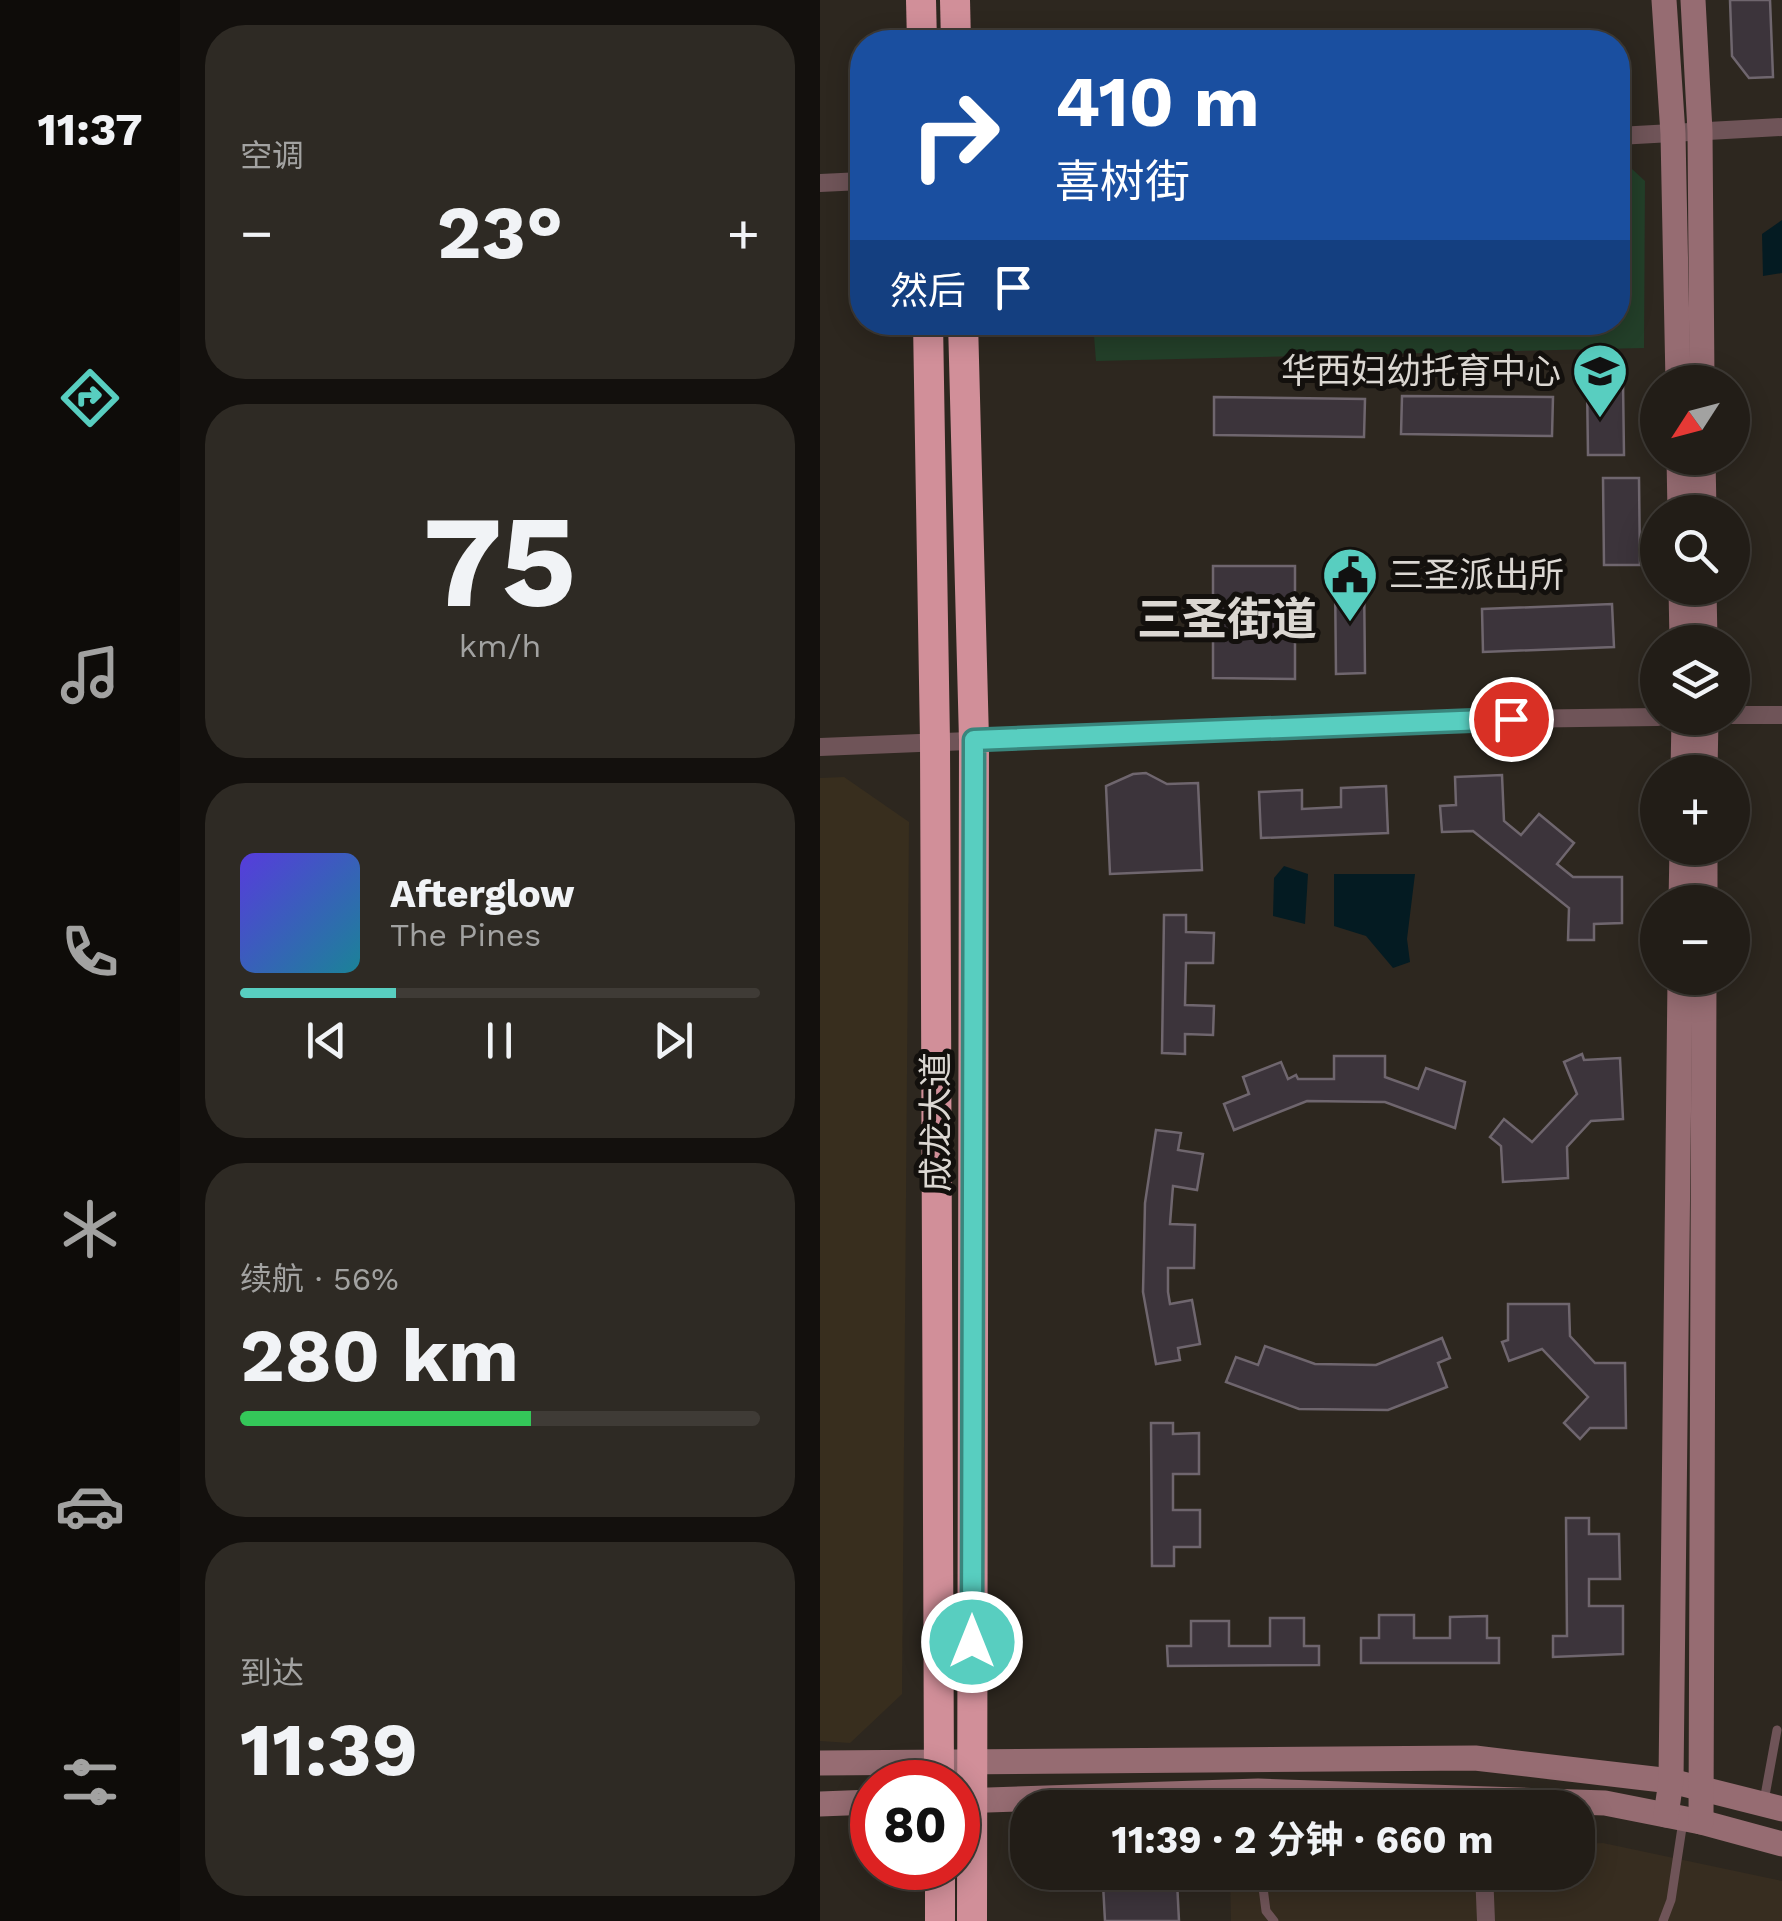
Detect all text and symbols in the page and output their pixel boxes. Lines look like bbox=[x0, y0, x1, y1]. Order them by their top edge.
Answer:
text: 410 m bbox=[1055, 61, 1260, 143]
icon: right bbox=[890, 70, 1020, 200]
text: 11:37 bbox=[37, 103, 143, 156]
text: 空调 bbox=[240, 137, 304, 175]
text: 喜树街 bbox=[1055, 155, 1190, 208]
text: 23° bbox=[437, 188, 563, 276]
text: − bbox=[240, 201, 273, 265]
text: + bbox=[727, 201, 760, 265]
icon: arrive bbox=[986, 260, 1041, 315]
text: 然后 bbox=[890, 269, 966, 313]
school or university icon: 华西妇幼托育中心 bbox=[1570, 341, 1630, 420]
place label: 华西妇幼托育中心 bbox=[1281, 350, 1561, 392]
icon: directions bbox=[55, 363, 125, 433]
north arrow bbox=[1640, 365, 1750, 475]
map controls bbox=[1640, 365, 1750, 995]
text: 75 bbox=[423, 485, 577, 638]
button: search bbox=[1640, 495, 1750, 605]
public building icon: 三圣派出所 bbox=[1320, 545, 1380, 624]
place label: 三圣派出所 bbox=[1389, 554, 1564, 596]
district label: 三圣街道 bbox=[1137, 593, 1317, 646]
button: layers bbox=[1640, 625, 1750, 735]
text: km/h bbox=[459, 627, 541, 665]
icon: music bbox=[55, 640, 125, 710]
pin bbox=[1469, 677, 1554, 762]
icon: arrive bbox=[1484, 692, 1539, 747]
button: + bbox=[1640, 755, 1750, 865]
text: Afterglow bbox=[390, 872, 575, 916]
button: − bbox=[1640, 885, 1750, 995]
text: The Pines bbox=[390, 916, 541, 954]
icon: phone bbox=[55, 917, 125, 987]
icon: previous bbox=[299, 1013, 354, 1068]
icon: pause bbox=[472, 1013, 527, 1068]
icon: next bbox=[646, 1013, 701, 1068]
street label: 成龙大道 bbox=[915, 1052, 957, 1192]
icon: climate bbox=[55, 1194, 125, 1264]
text: 续航 · 56% bbox=[240, 1260, 399, 1298]
text: 280 km bbox=[240, 1311, 519, 1399]
icon: car bbox=[55, 1471, 125, 1541]
position arrow bbox=[920, 1590, 1024, 1694]
text: 到达 bbox=[240, 1654, 304, 1692]
text: 11:39 bbox=[240, 1705, 418, 1793]
icon: filters bbox=[55, 1747, 125, 1817]
speed limit sign: 80 bbox=[850, 1760, 980, 1890]
text: 11:39 · 2 分钟 · 660 m bbox=[1112, 1818, 1493, 1862]

